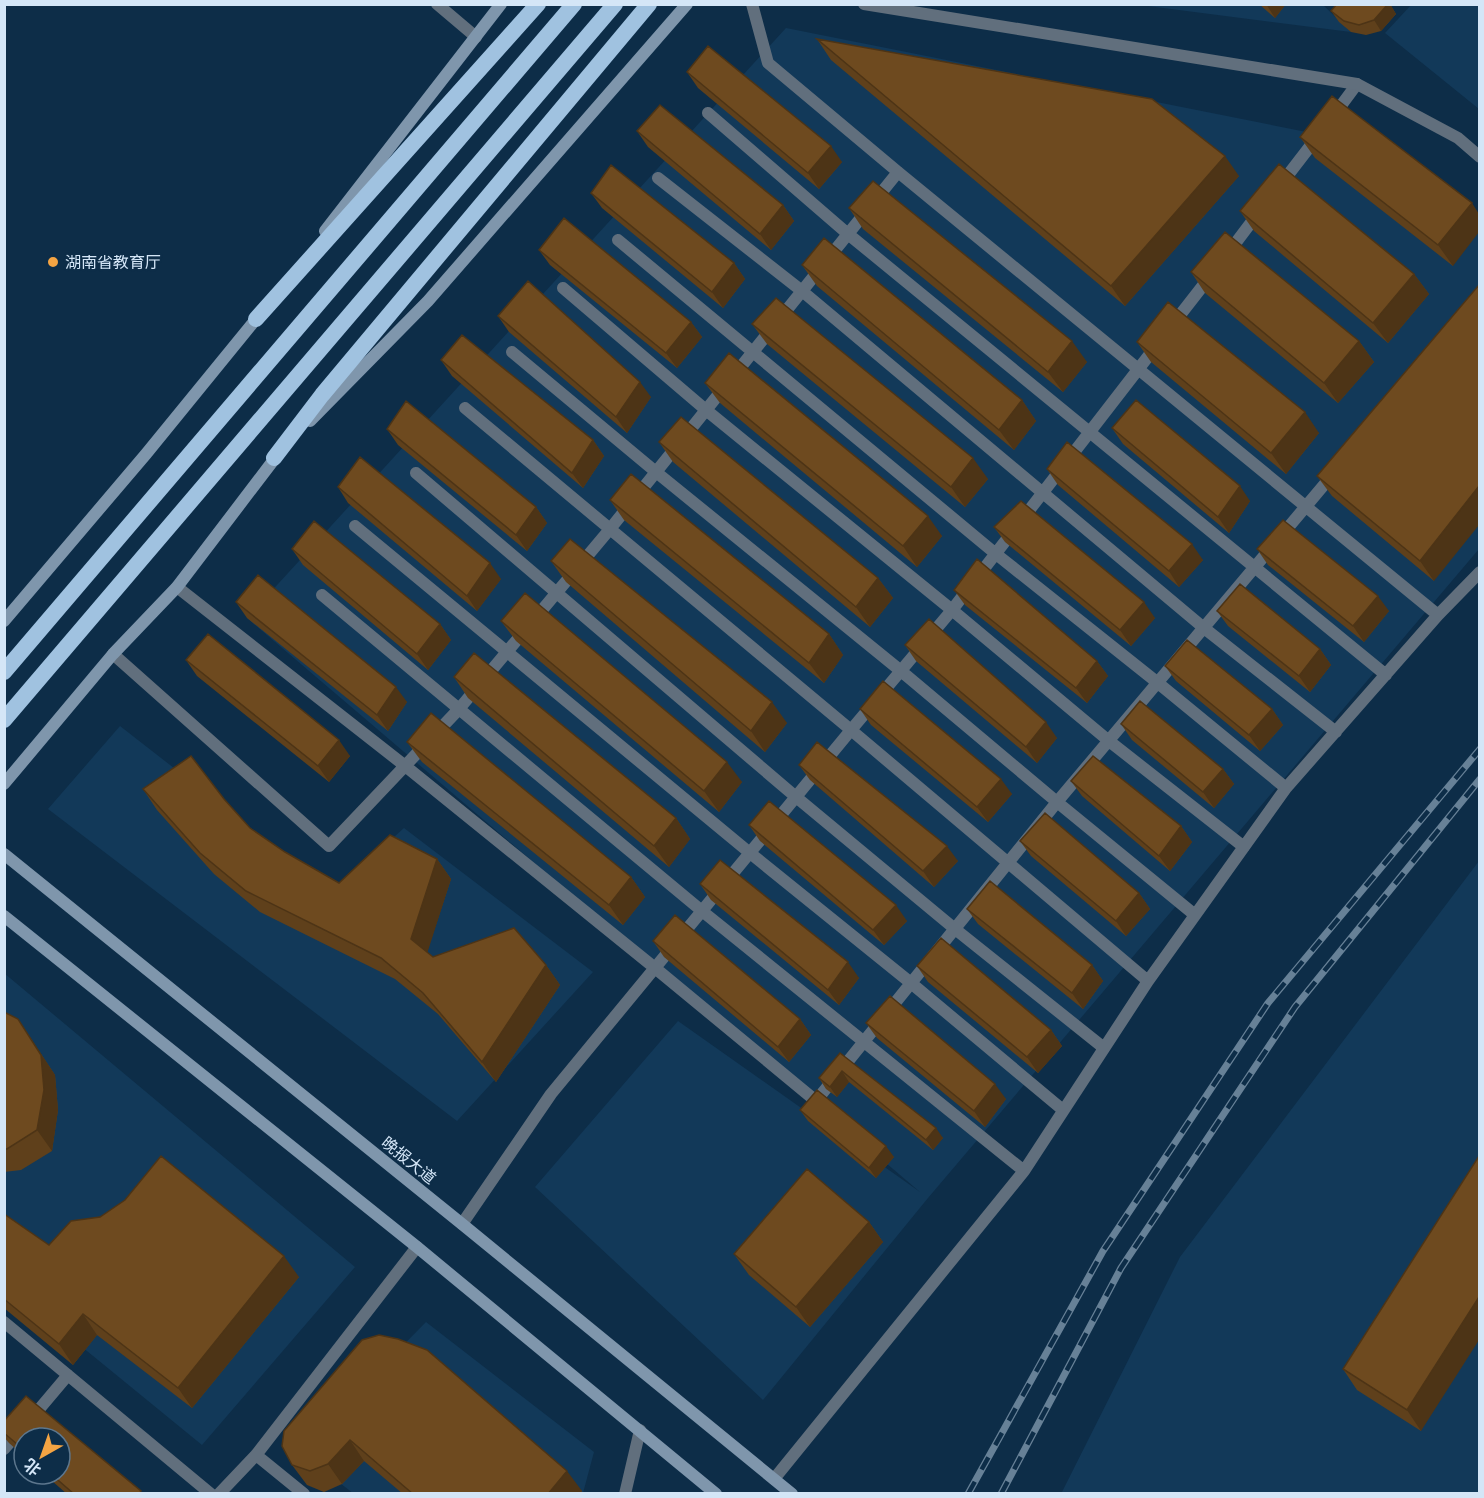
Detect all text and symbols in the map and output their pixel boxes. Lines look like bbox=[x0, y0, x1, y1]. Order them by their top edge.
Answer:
place label: 湖南省教育厅 bbox=[65, 252, 161, 272]
marker: 湖南省教育厅 bbox=[46, 255, 60, 269]
street label: 晚报大道 bbox=[378, 1132, 440, 1188]
north arrow bbox=[12, 1426, 72, 1486]
text: 北 bbox=[20, 1455, 45, 1480]

